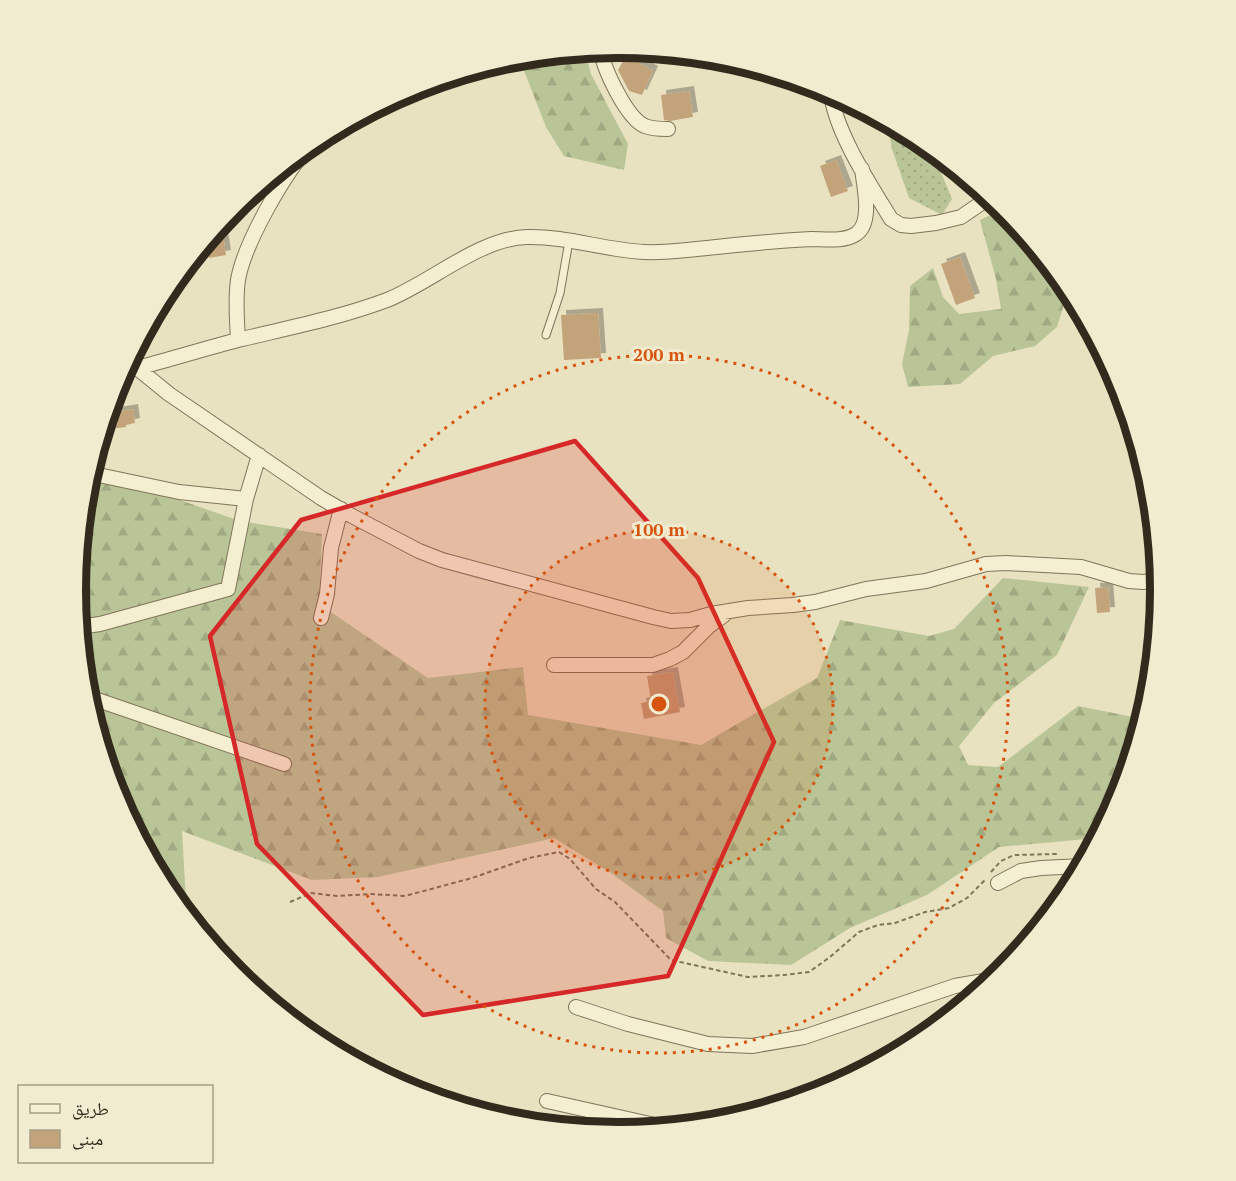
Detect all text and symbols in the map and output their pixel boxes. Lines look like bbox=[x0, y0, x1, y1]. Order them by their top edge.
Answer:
text: 200 m bbox=[633, 342, 685, 366]
text: 100 m bbox=[633, 517, 685, 541]
centre of rings bbox=[649, 694, 669, 714]
legend bbox=[18, 1085, 213, 1163]
text: طريق bbox=[72, 1096, 109, 1120]
text: مبنى bbox=[72, 1126, 103, 1150]

